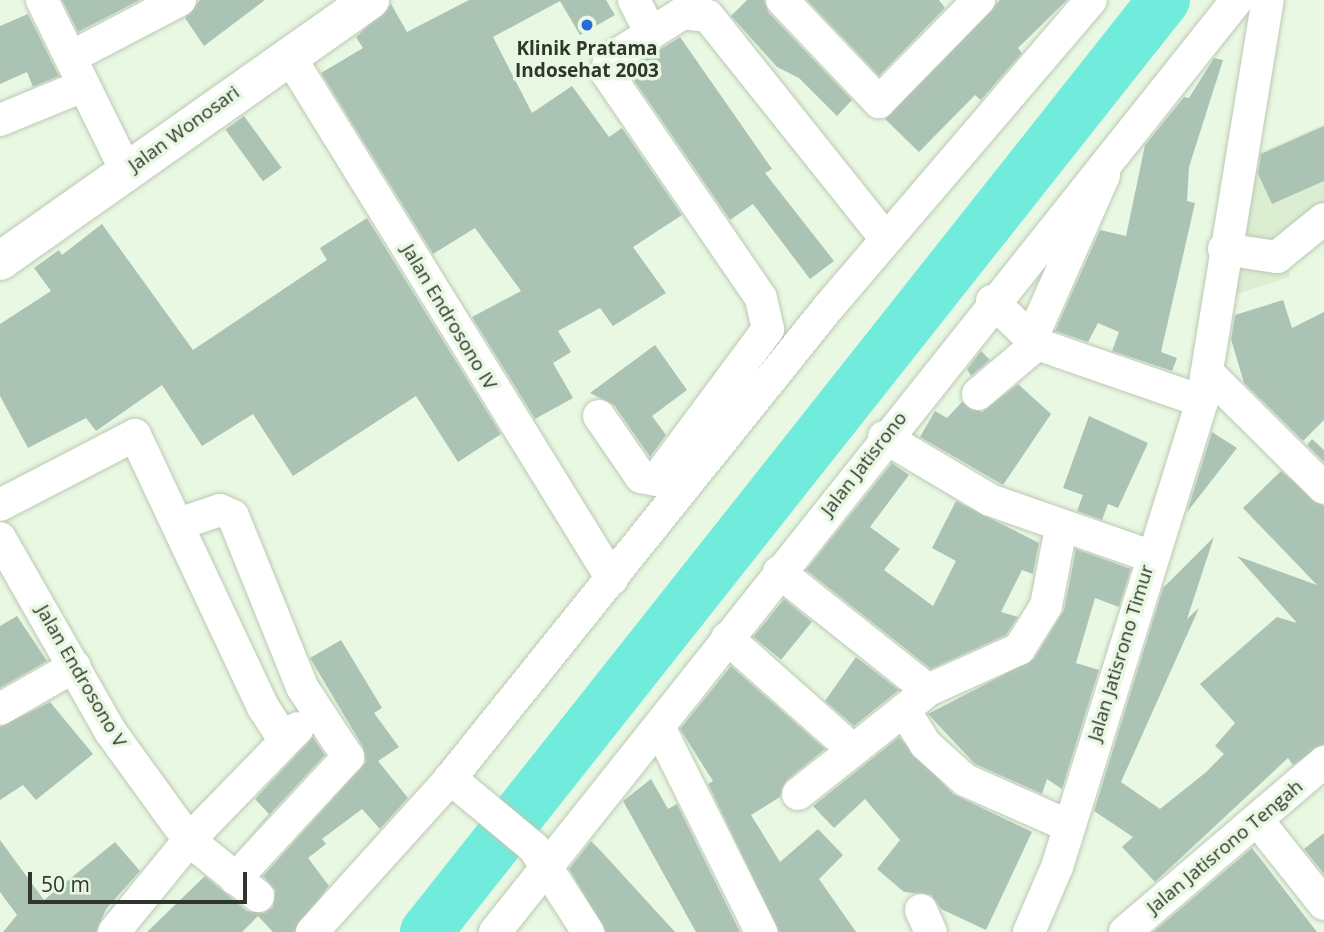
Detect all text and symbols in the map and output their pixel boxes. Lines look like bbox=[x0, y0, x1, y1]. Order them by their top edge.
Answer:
marker: Klinik Pratama Indosehat 2003 bbox=[577, 15, 597, 35]
place label: Klinik Pratama Indosehat 2003 bbox=[515, 38, 659, 82]
street label: Jalan Wonosari bbox=[124, 81, 244, 177]
street label: Jalan Endrosono IV bbox=[397, 240, 501, 394]
street label: Jalan Jatisrono bbox=[816, 407, 912, 521]
street label: Jalan Jatisrono Timur bbox=[1083, 562, 1159, 744]
street label: Jalan Endrosono V bbox=[31, 601, 131, 751]
street label: Jalan Jatisrono Tengah bbox=[1142, 775, 1308, 919]
scale bar bbox=[32, 858, 250, 902]
text: 50 m bbox=[41, 870, 90, 898]

